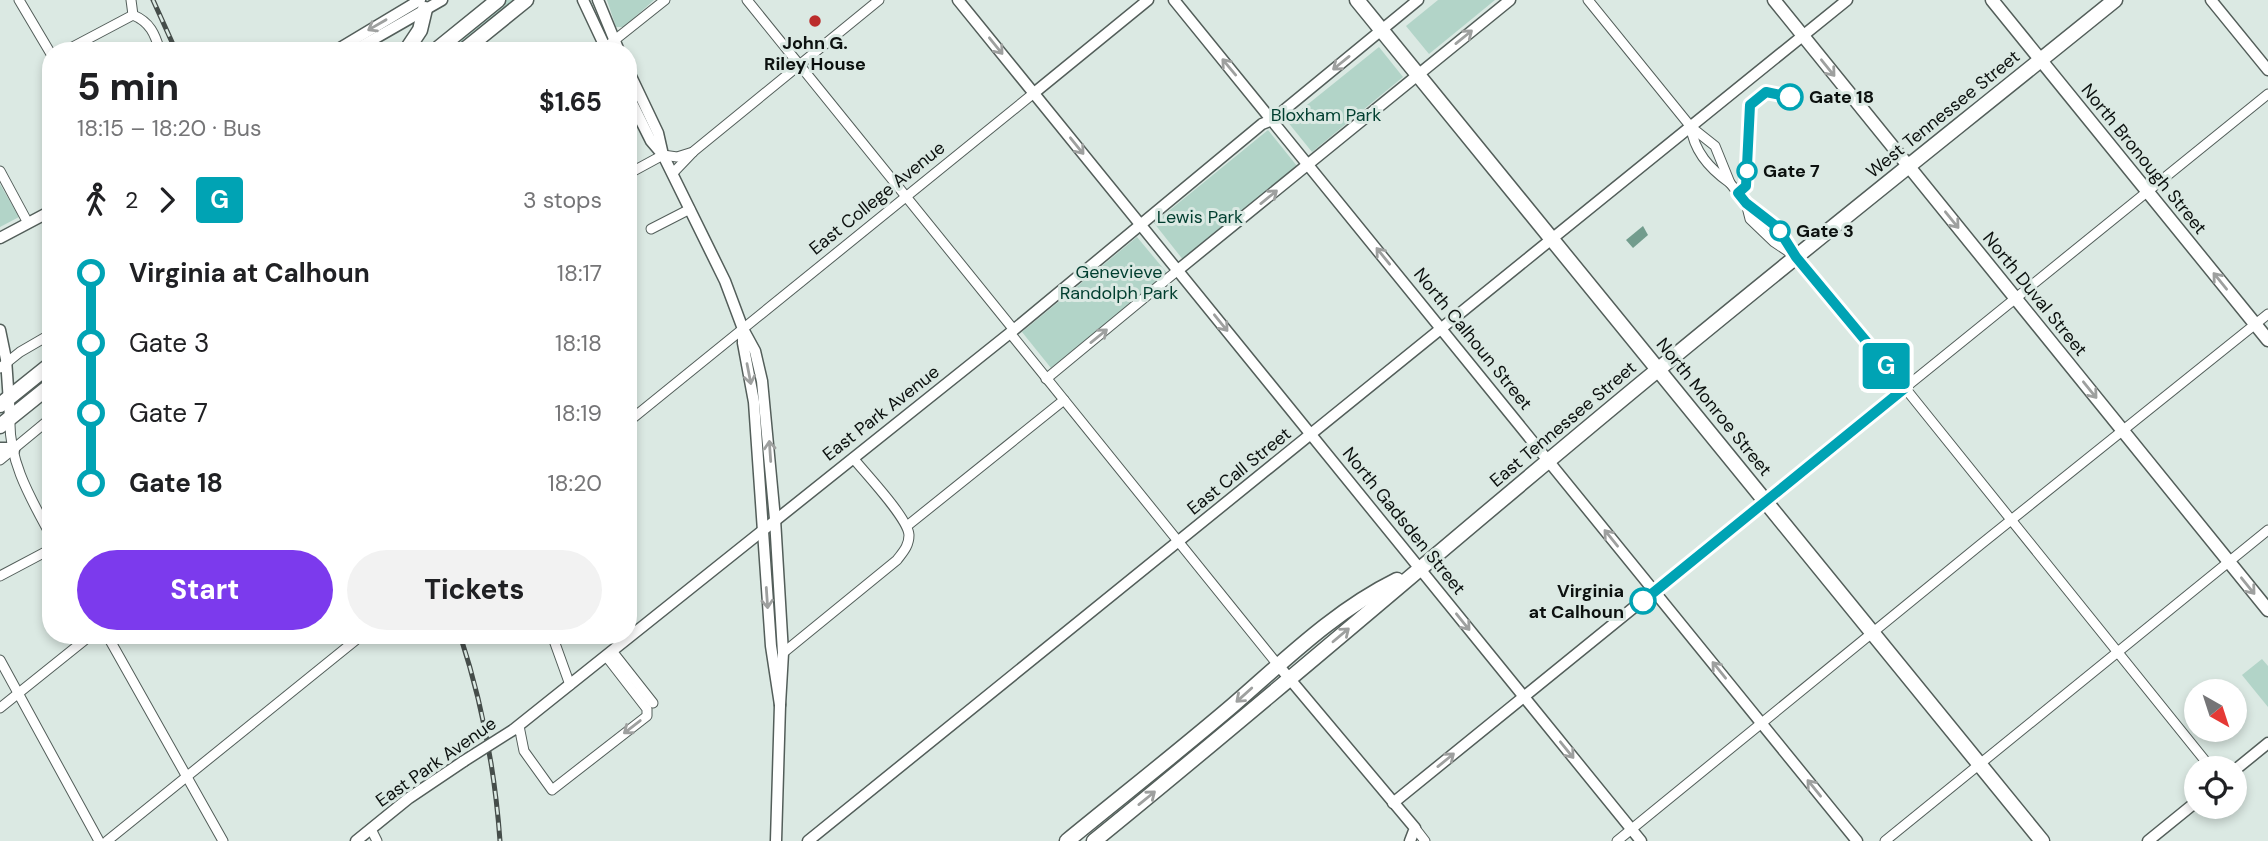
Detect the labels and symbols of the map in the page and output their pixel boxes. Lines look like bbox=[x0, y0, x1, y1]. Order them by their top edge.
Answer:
marker: John G. Riley House bbox=[807, 13, 823, 29]
one-way arrow bbox=[368, 18, 388, 32]
one-way arrow bbox=[1454, 29, 1472, 45]
place label: John G. Riley House bbox=[764, 31, 866, 76]
one-way arrow bbox=[988, 37, 1004, 55]
street label: West Tennessee Street bbox=[1861, 45, 2025, 183]
one-way arrow bbox=[1332, 55, 1350, 71]
one-way arrow bbox=[1221, 58, 1237, 76]
one-way arrow bbox=[1820, 58, 1836, 76]
street label: North Bronough Street bbox=[2076, 79, 2212, 239]
marker: Gate 18 bbox=[1777, 84, 1803, 110]
place label: Gate 18 bbox=[1809, 85, 1874, 109]
park label: Bloxham Park bbox=[1271, 103, 1381, 127]
street label: East College Avenue bbox=[804, 136, 950, 260]
one-way arrow bbox=[1069, 136, 1085, 154]
place label: Gate 7 bbox=[1763, 159, 1820, 183]
marker: Gate 7 bbox=[1737, 161, 1757, 181]
one-way arrow bbox=[1260, 189, 1278, 204]
park label: Lewis Park bbox=[1157, 205, 1243, 229]
one-way arrow bbox=[1944, 210, 1960, 228]
place label: Gate 3 bbox=[1796, 219, 1854, 243]
marker: Gate 3 bbox=[1770, 221, 1790, 241]
street label: North Duval Street bbox=[1977, 227, 2093, 361]
one-way arrow bbox=[1375, 248, 1391, 266]
park label: Genevieve Randolph Park bbox=[1060, 260, 1178, 305]
street label: North Calhoun Street bbox=[1408, 263, 1538, 415]
one-way arrow bbox=[2212, 272, 2228, 290]
one-way arrow bbox=[1213, 314, 1229, 332]
one-way arrow bbox=[1090, 328, 1108, 343]
street label: North Monroe Street bbox=[1651, 333, 1777, 481]
line badge: G bbox=[1863, 343, 1909, 389]
street label: East Tennessee Street bbox=[1485, 356, 1641, 492]
street label: East Park Avenue bbox=[818, 360, 944, 466]
one-way arrow bbox=[743, 362, 757, 385]
one-way arrow bbox=[2082, 380, 2098, 398]
street label: East Call Street bbox=[1182, 422, 1296, 520]
one-way arrow bbox=[763, 440, 776, 463]
street label: North Gadsden Street bbox=[1337, 442, 1471, 600]
one-way arrow bbox=[1604, 529, 1619, 547]
one-way arrow bbox=[2240, 576, 2256, 594]
place label: Virginia at Calhoun bbox=[1529, 579, 1624, 624]
one-way arrow bbox=[761, 586, 774, 609]
marker: Virginia at Calhoun bbox=[1630, 588, 1656, 614]
one-way arrow bbox=[1456, 612, 1471, 630]
one-way arrow bbox=[1332, 627, 1350, 642]
one-way arrow bbox=[1711, 661, 1726, 679]
north arrow bbox=[2184, 679, 2247, 742]
one-way arrow bbox=[1235, 687, 1253, 703]
street label: East Park Avenue bbox=[371, 711, 501, 813]
one-way arrow bbox=[623, 720, 641, 735]
one-way arrow bbox=[1559, 740, 1575, 758]
one-way arrow bbox=[1437, 752, 1455, 767]
one-way arrow bbox=[1807, 779, 1822, 798]
one-way arrow bbox=[1138, 790, 1156, 806]

